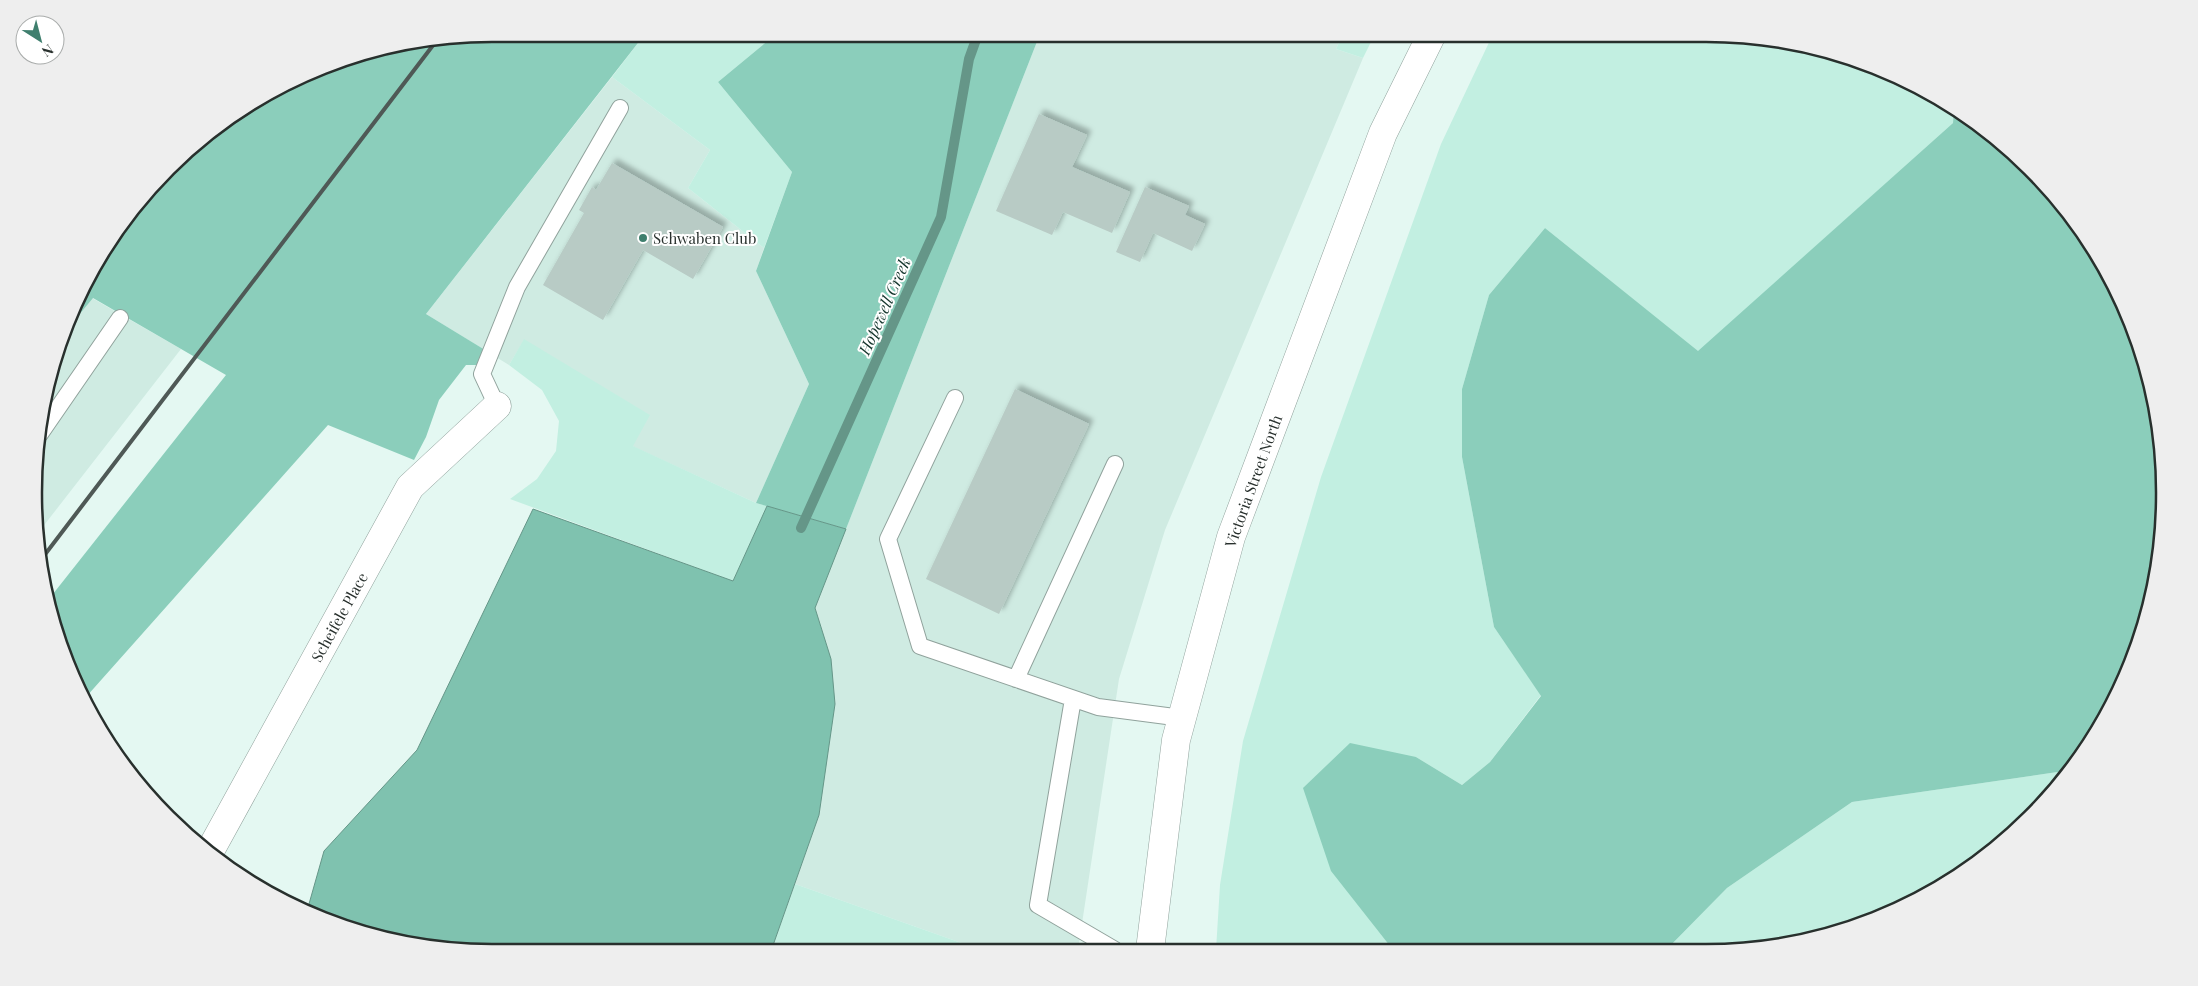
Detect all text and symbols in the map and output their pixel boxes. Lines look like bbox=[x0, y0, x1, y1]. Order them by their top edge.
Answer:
north arrow bbox=[15, 15, 65, 65]
text: N bbox=[38, 40, 58, 62]
place label: Schwaben Club bbox=[653, 228, 757, 248]
marker: Schwaben Club bbox=[637, 232, 649, 244]
water label: Hopewell Creek bbox=[853, 254, 915, 359]
street label: Victoria Street North bbox=[1219, 412, 1286, 551]
street label: Scheifele Place bbox=[306, 569, 372, 665]

